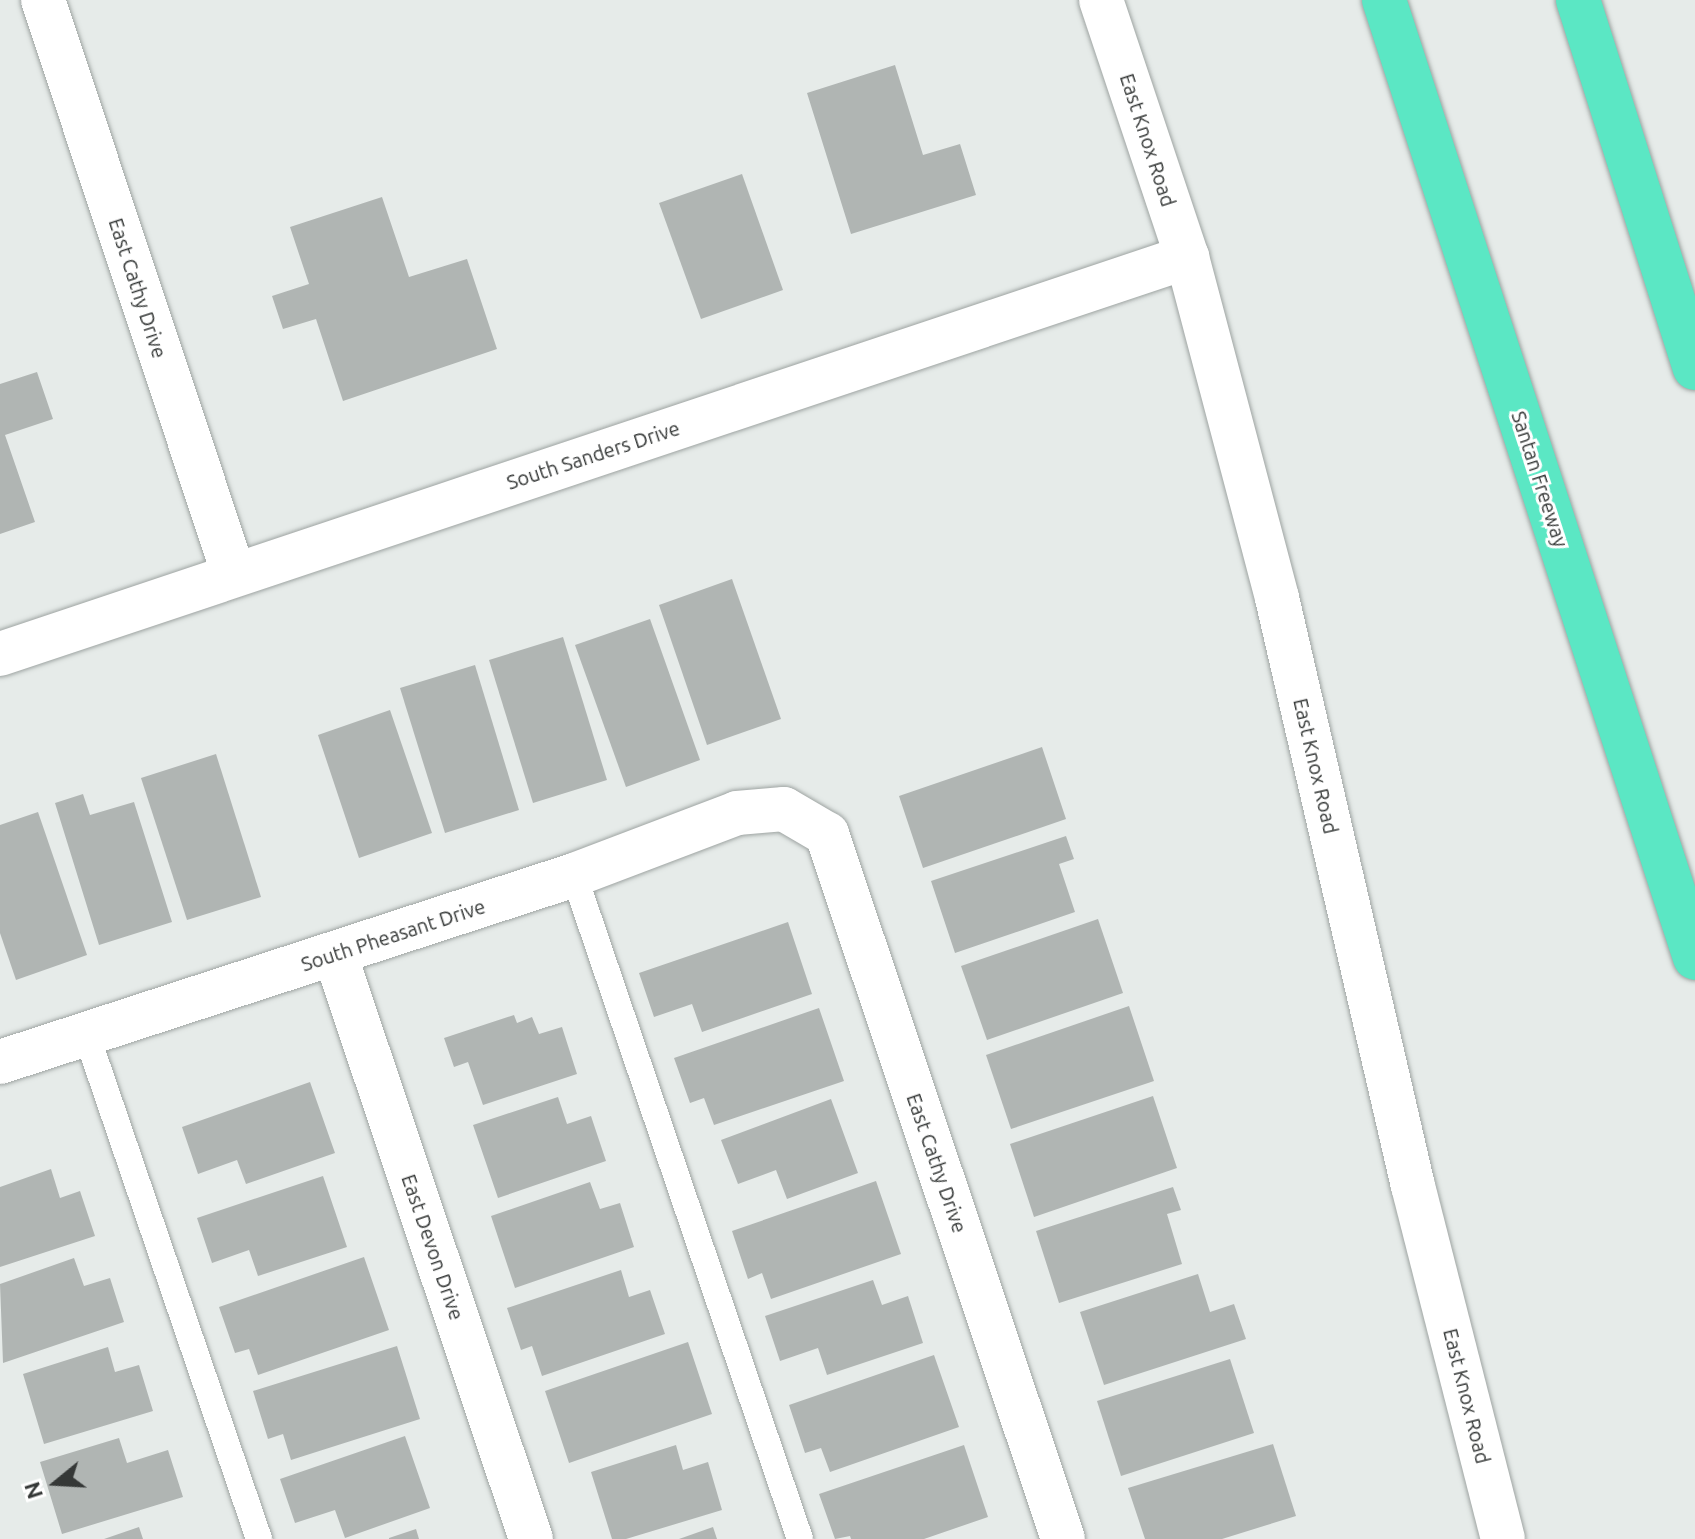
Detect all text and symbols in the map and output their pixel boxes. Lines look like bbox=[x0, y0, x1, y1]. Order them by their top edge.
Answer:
street label: East Knox Road bbox=[1115, 70, 1181, 210]
street label: East Cathy Drive bbox=[104, 215, 172, 361]
street label: Santan Freeway bbox=[1507, 408, 1573, 550]
street label: South Sanders Drive bbox=[503, 416, 683, 494]
street label: East Knox Road bbox=[1289, 696, 1343, 836]
street label: South Pheasant Drive bbox=[298, 894, 488, 976]
street label: East Cathy Drive bbox=[902, 1090, 972, 1236]
street label: East Devon Drive bbox=[397, 1171, 469, 1323]
street label: East Knox Road bbox=[1439, 1326, 1495, 1466]
north arrow bbox=[16, 1443, 96, 1523]
text: N bbox=[18, 1479, 47, 1502]

